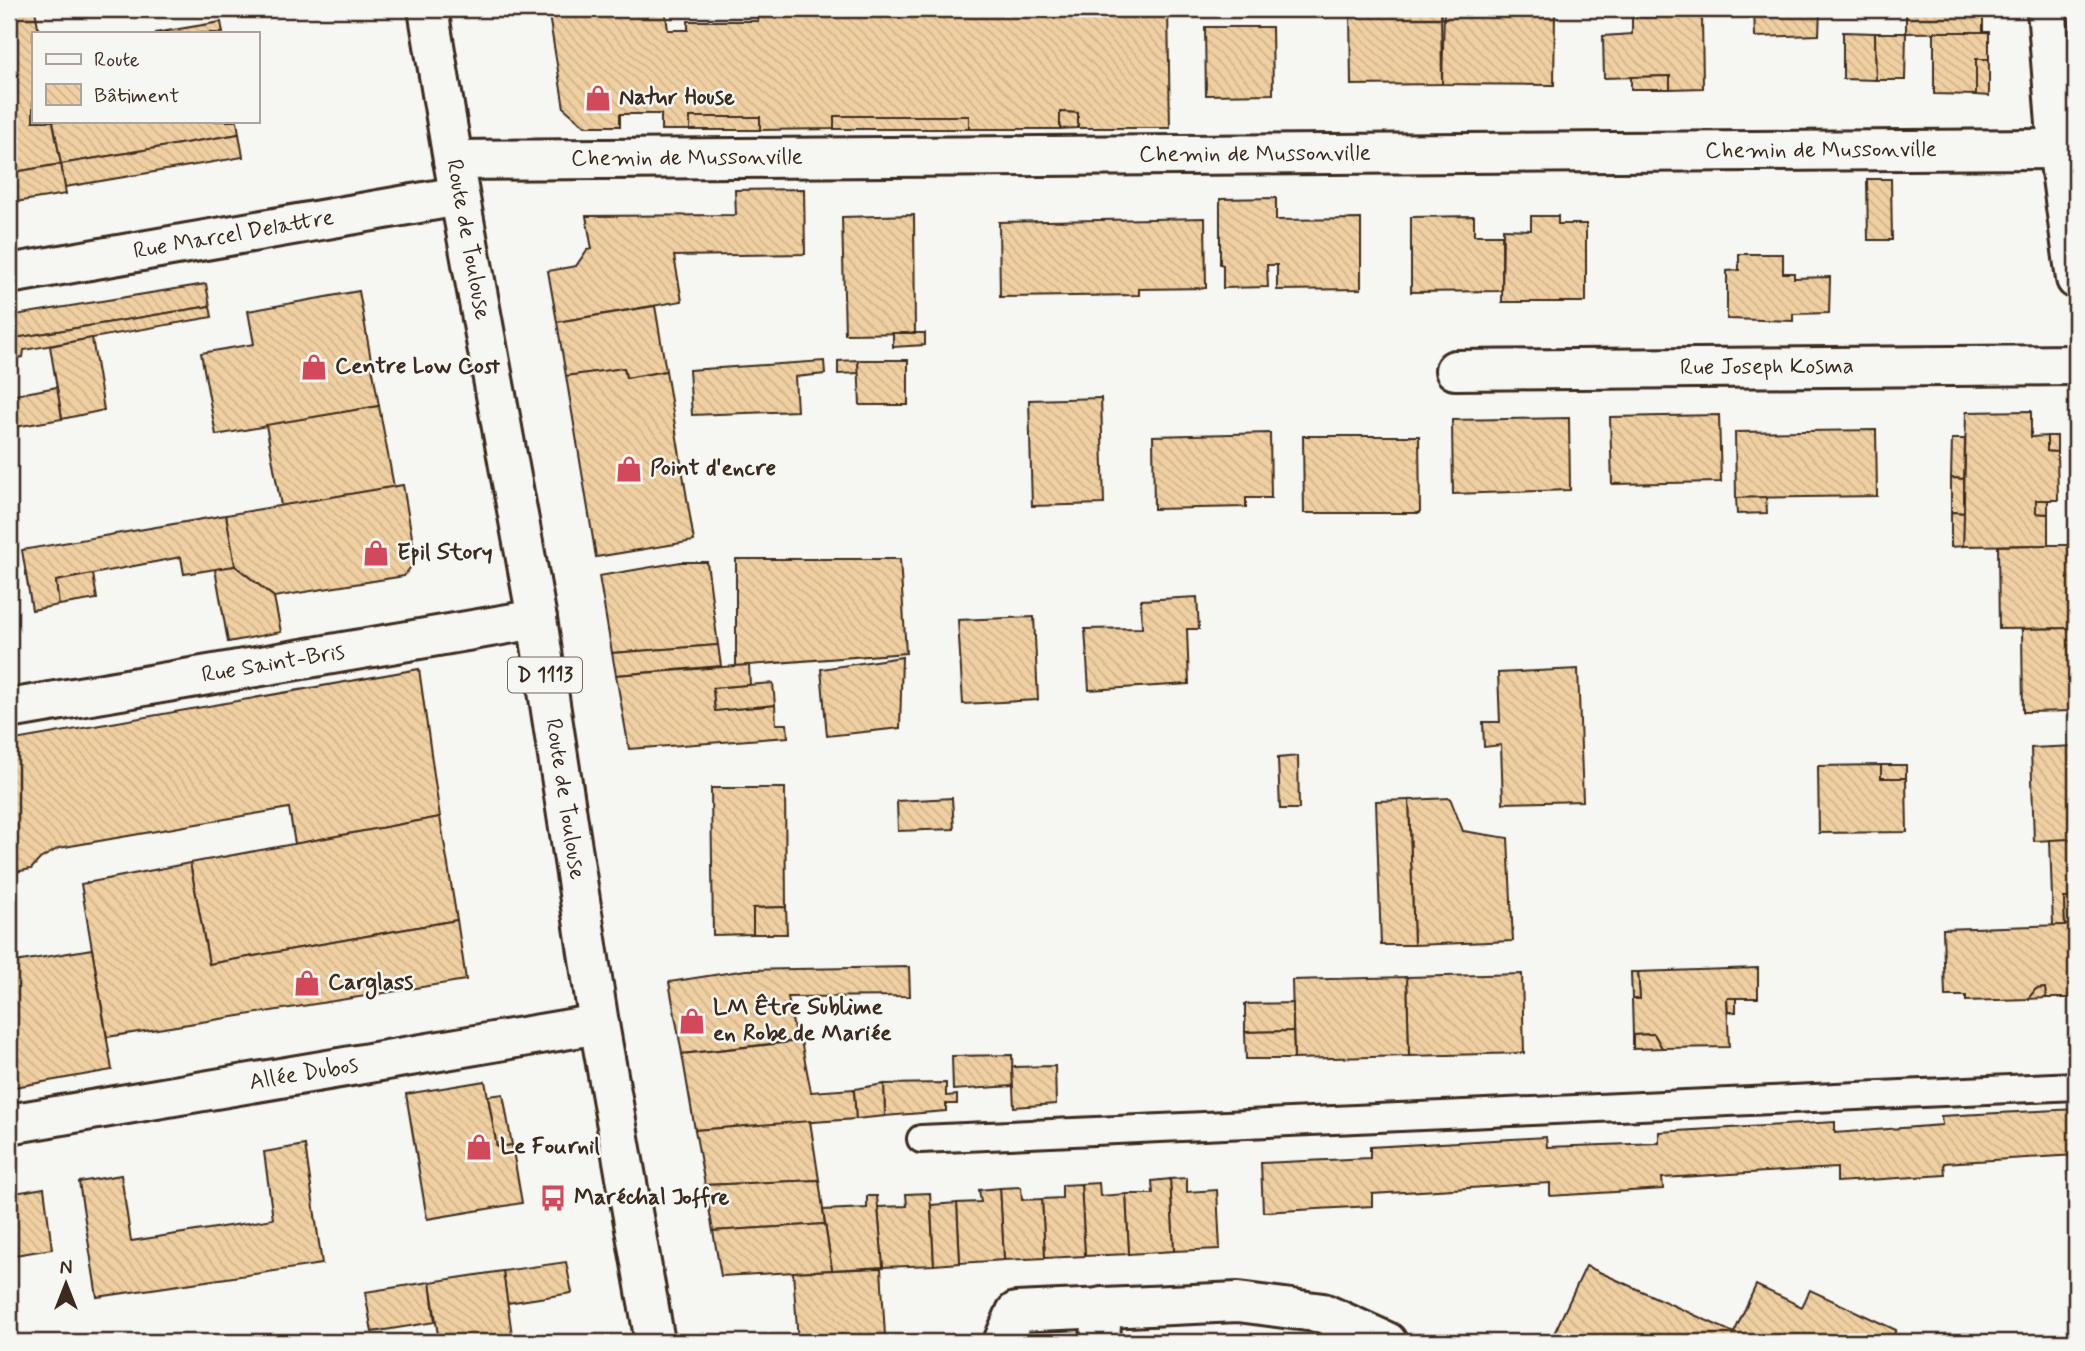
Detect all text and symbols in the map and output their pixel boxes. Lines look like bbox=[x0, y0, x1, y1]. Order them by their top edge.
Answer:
legend bbox=[32, 32, 259, 122]
text: Route bbox=[94, 46, 140, 74]
text: Bâtiment bbox=[94, 82, 179, 110]
shop icon: Natur House bbox=[583, 83, 613, 113]
place label: Natur House bbox=[619, 83, 735, 113]
street label: Chemin de Mussonville bbox=[1705, 135, 1937, 166]
street label: Chemin de Mussonville bbox=[1139, 139, 1371, 170]
street label: Chemin de Mussonville bbox=[571, 143, 803, 174]
street label: Route de Toulouse bbox=[438, 157, 497, 322]
street label: Rue Marcel Delattre bbox=[131, 203, 336, 267]
shop icon: Centre Low Cost bbox=[299, 352, 329, 382]
place label: Centre Low Cost bbox=[335, 352, 501, 382]
street label: Rue Joseph Kosma bbox=[1680, 352, 1854, 383]
shop icon: Point d'encre bbox=[614, 454, 644, 484]
place label: Point d'encre bbox=[650, 454, 776, 484]
shop icon: Epil Story bbox=[361, 538, 391, 568]
place label: Epil Story bbox=[397, 538, 493, 568]
street label: Rue Saint-Bris bbox=[199, 637, 347, 691]
road number: D 1113 bbox=[508, 658, 582, 692]
street label: Route de Toulouse bbox=[537, 717, 592, 882]
shop icon: Carglass bbox=[292, 968, 322, 998]
place label: Carglass bbox=[328, 968, 413, 1000]
place label: LM Être Sublime en Robe de Mariée bbox=[713, 993, 892, 1049]
shop icon: LM Être Sublime en Robe de Mariée bbox=[677, 1006, 707, 1036]
street label: Allée Dubos bbox=[247, 1050, 361, 1098]
shop icon: Le Fournil bbox=[464, 1132, 494, 1162]
place label: Le Fournil bbox=[500, 1132, 600, 1162]
bus stop icon: Maréchal Joffre bbox=[538, 1183, 568, 1213]
place label: Maréchal Joffre bbox=[574, 1183, 730, 1213]
north arrow bbox=[32, 1250, 102, 1320]
text: N bbox=[60, 1256, 72, 1281]

